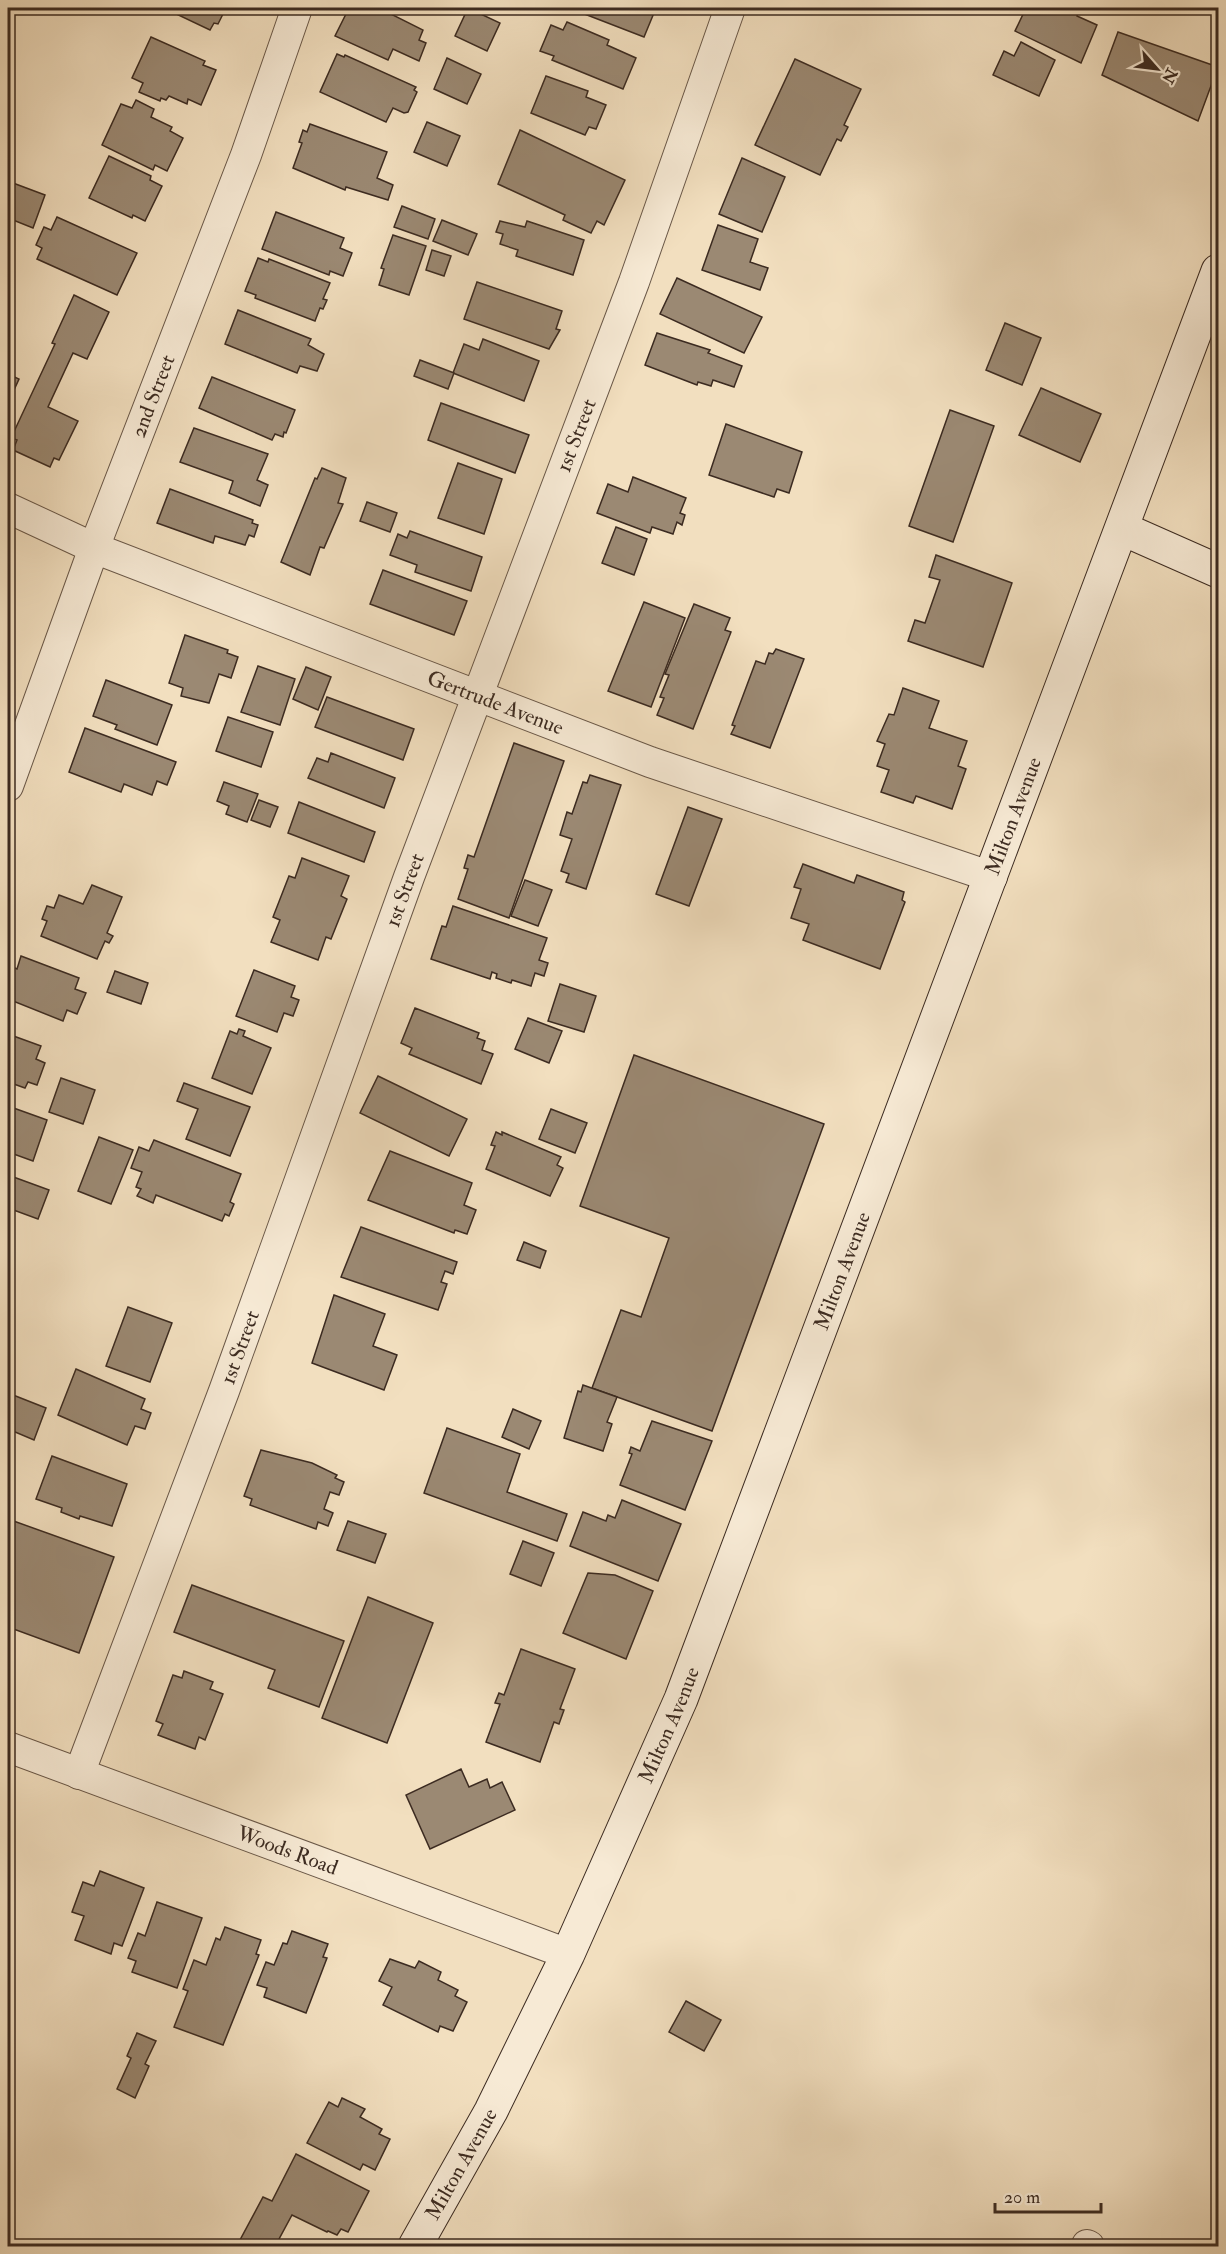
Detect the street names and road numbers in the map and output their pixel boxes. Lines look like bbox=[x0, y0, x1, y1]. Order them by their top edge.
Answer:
street label: 2nd Street bbox=[125, 351, 182, 442]
street label: 1st Street bbox=[550, 395, 603, 476]
street label: Gertrude Avenue bbox=[423, 664, 568, 742]
street label: Milton Avenue bbox=[979, 753, 1048, 879]
street label: 1st Street bbox=[379, 849, 431, 931]
street label: Milton Avenue bbox=[808, 1208, 877, 1334]
street label: 1st Street bbox=[215, 1307, 266, 1388]
street label: Milton Avenue bbox=[632, 1663, 706, 1788]
street label: Woods Road bbox=[232, 1819, 342, 1882]
street label: Milton Avenue bbox=[419, 2103, 504, 2225]

